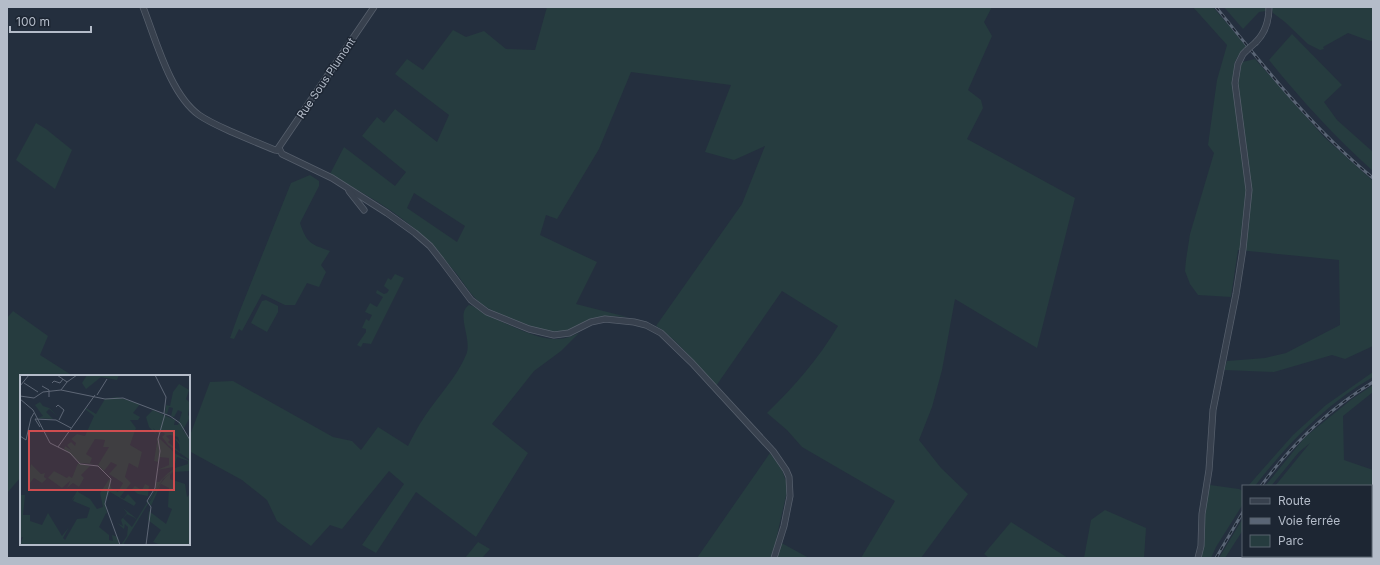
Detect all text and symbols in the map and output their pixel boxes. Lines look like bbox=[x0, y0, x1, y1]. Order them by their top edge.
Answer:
scale bar bbox=[10, 8, 91, 34]
text: 100 m bbox=[16, 14, 50, 29]
street label: Rue Sous Plumont bbox=[294, 35, 358, 121]
inset map bbox=[20, 375, 190, 545]
legend bbox=[1242, 485, 1372, 557]
text: Route bbox=[1278, 493, 1311, 508]
text: Voie ferrée bbox=[1278, 513, 1340, 528]
text: Parc bbox=[1278, 533, 1304, 548]

